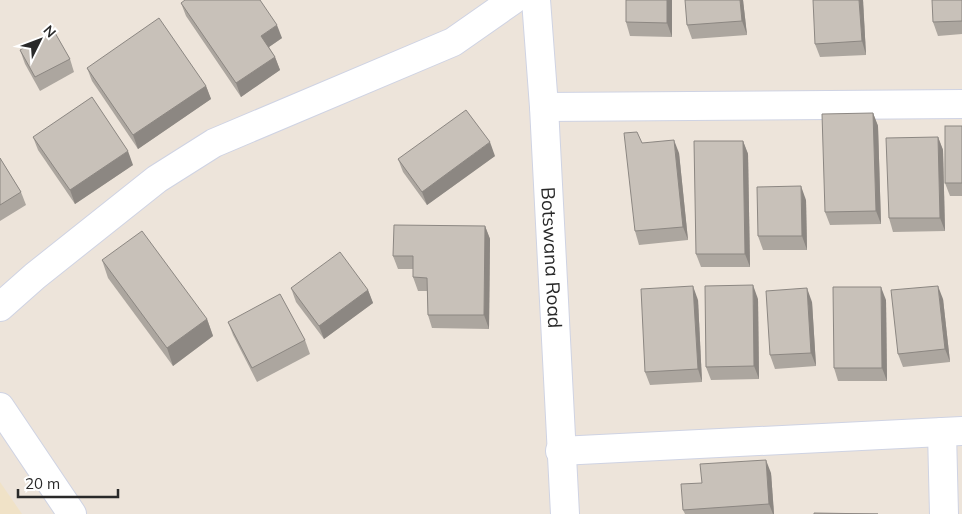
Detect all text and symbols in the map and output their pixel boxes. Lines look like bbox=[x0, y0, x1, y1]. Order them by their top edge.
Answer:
north arrow bbox=[15, 15, 65, 65]
text: N bbox=[39, 21, 60, 41]
street label: Botswana Road bbox=[536, 186, 567, 329]
scale bar bbox=[18, 466, 118, 498]
text: 20 m bbox=[25, 474, 60, 493]

